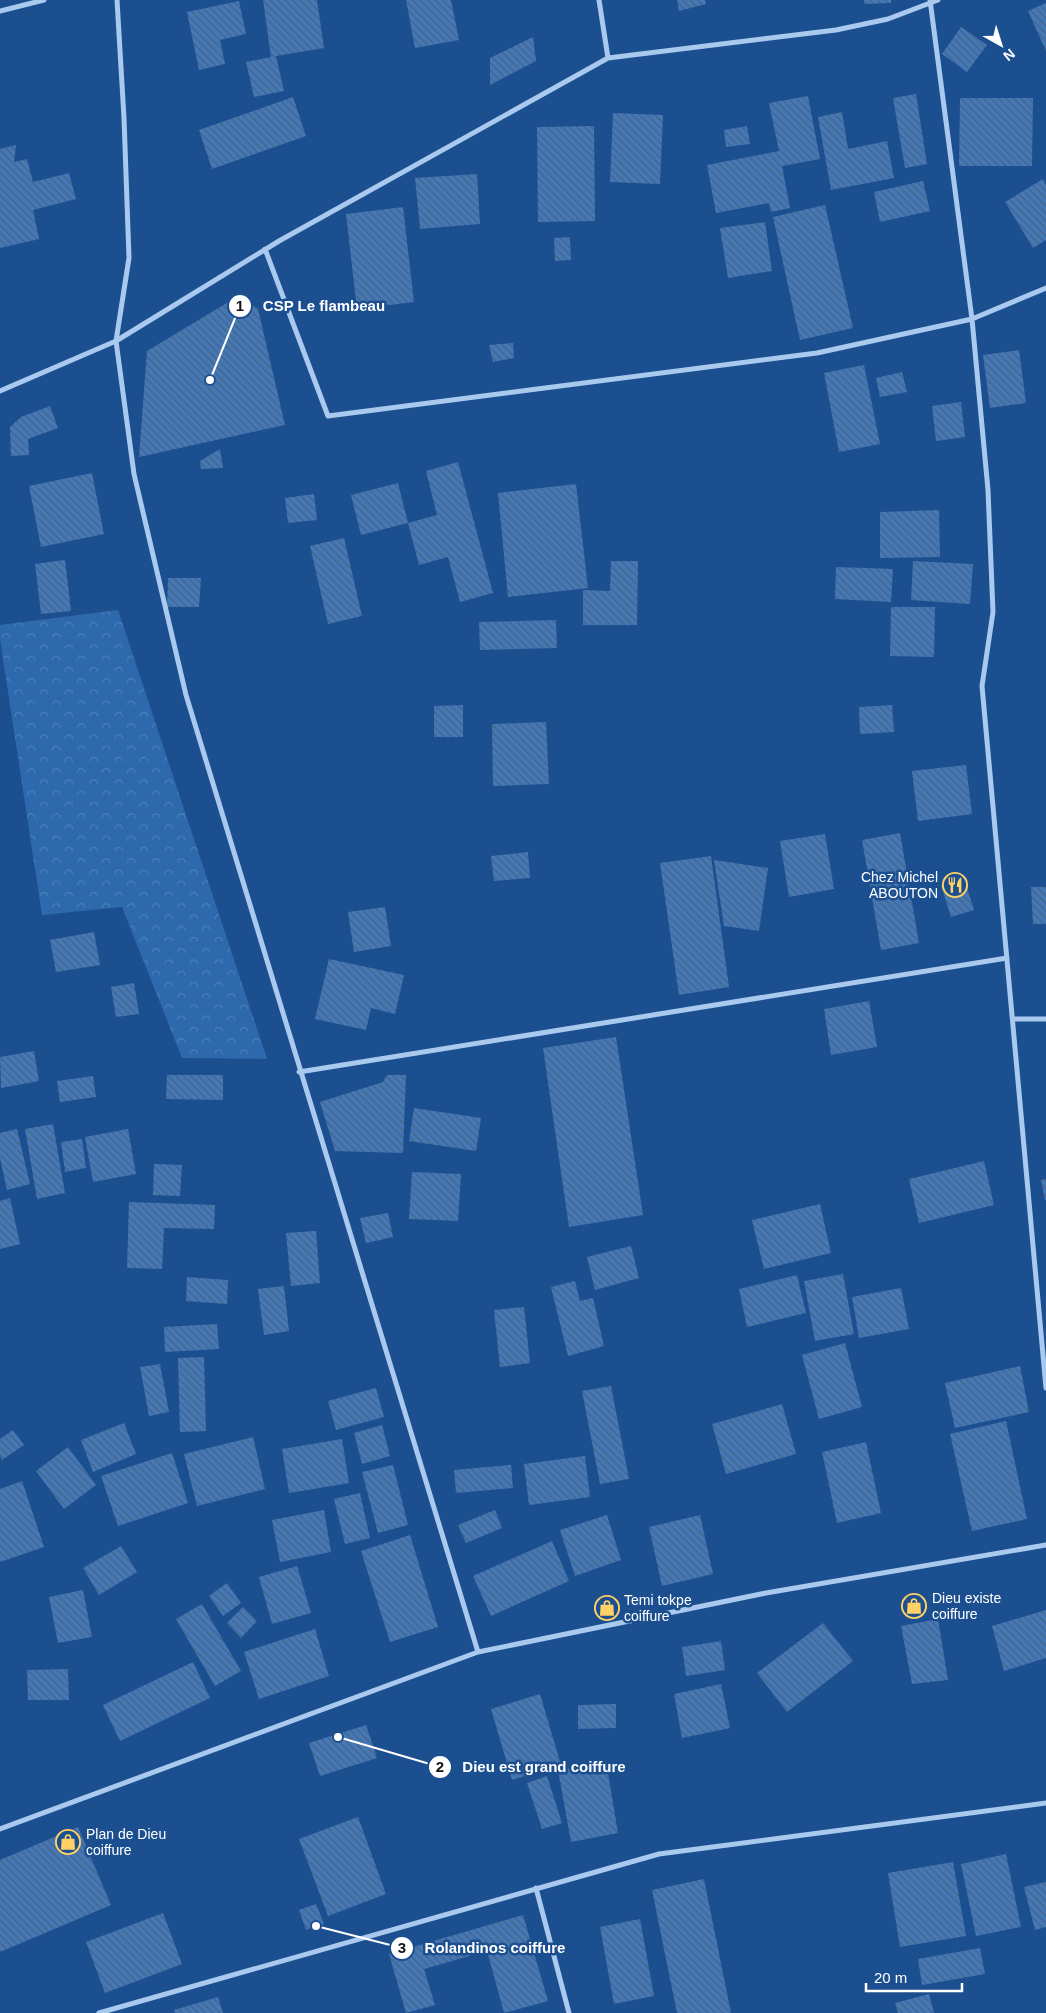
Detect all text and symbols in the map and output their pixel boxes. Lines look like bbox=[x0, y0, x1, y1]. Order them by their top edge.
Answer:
north arrow bbox=[976, 20, 1026, 70]
text: N bbox=[1000, 46, 1018, 65]
callout: CSP Le flambeau bbox=[228, 291, 395, 321]
text: 1 bbox=[236, 297, 244, 314]
text: CSP Le flambeau bbox=[263, 297, 385, 314]
place label: Chez Michel ABOUTON bbox=[861, 869, 938, 901]
restaurant icon: Chez Michel ABOUTON bbox=[942, 872, 968, 898]
place label: Dieu existe coiffure bbox=[932, 1590, 1001, 1622]
place label: Temi tokpe coiffure bbox=[624, 1592, 692, 1624]
shop icon: Dieu existe coiffure bbox=[901, 1593, 927, 1619]
shop icon: Temi tokpe coiffure bbox=[594, 1595, 620, 1621]
callout: Dieu est grand coiffure bbox=[428, 1752, 636, 1782]
text: 2 bbox=[436, 1758, 444, 1775]
text: Dieu est grand coiffure bbox=[462, 1758, 626, 1775]
place label: Plan de Dieu coiffure bbox=[86, 1826, 166, 1858]
shop icon: Plan de Dieu coiffure bbox=[55, 1829, 81, 1855]
callout: Rolandinos coiffure bbox=[390, 1933, 575, 1963]
text: 3 bbox=[398, 1939, 406, 1956]
text: Rolandinos coiffure bbox=[425, 1939, 565, 1956]
scale bar bbox=[866, 1960, 962, 1992]
text: 20 m bbox=[874, 1969, 907, 1986]

